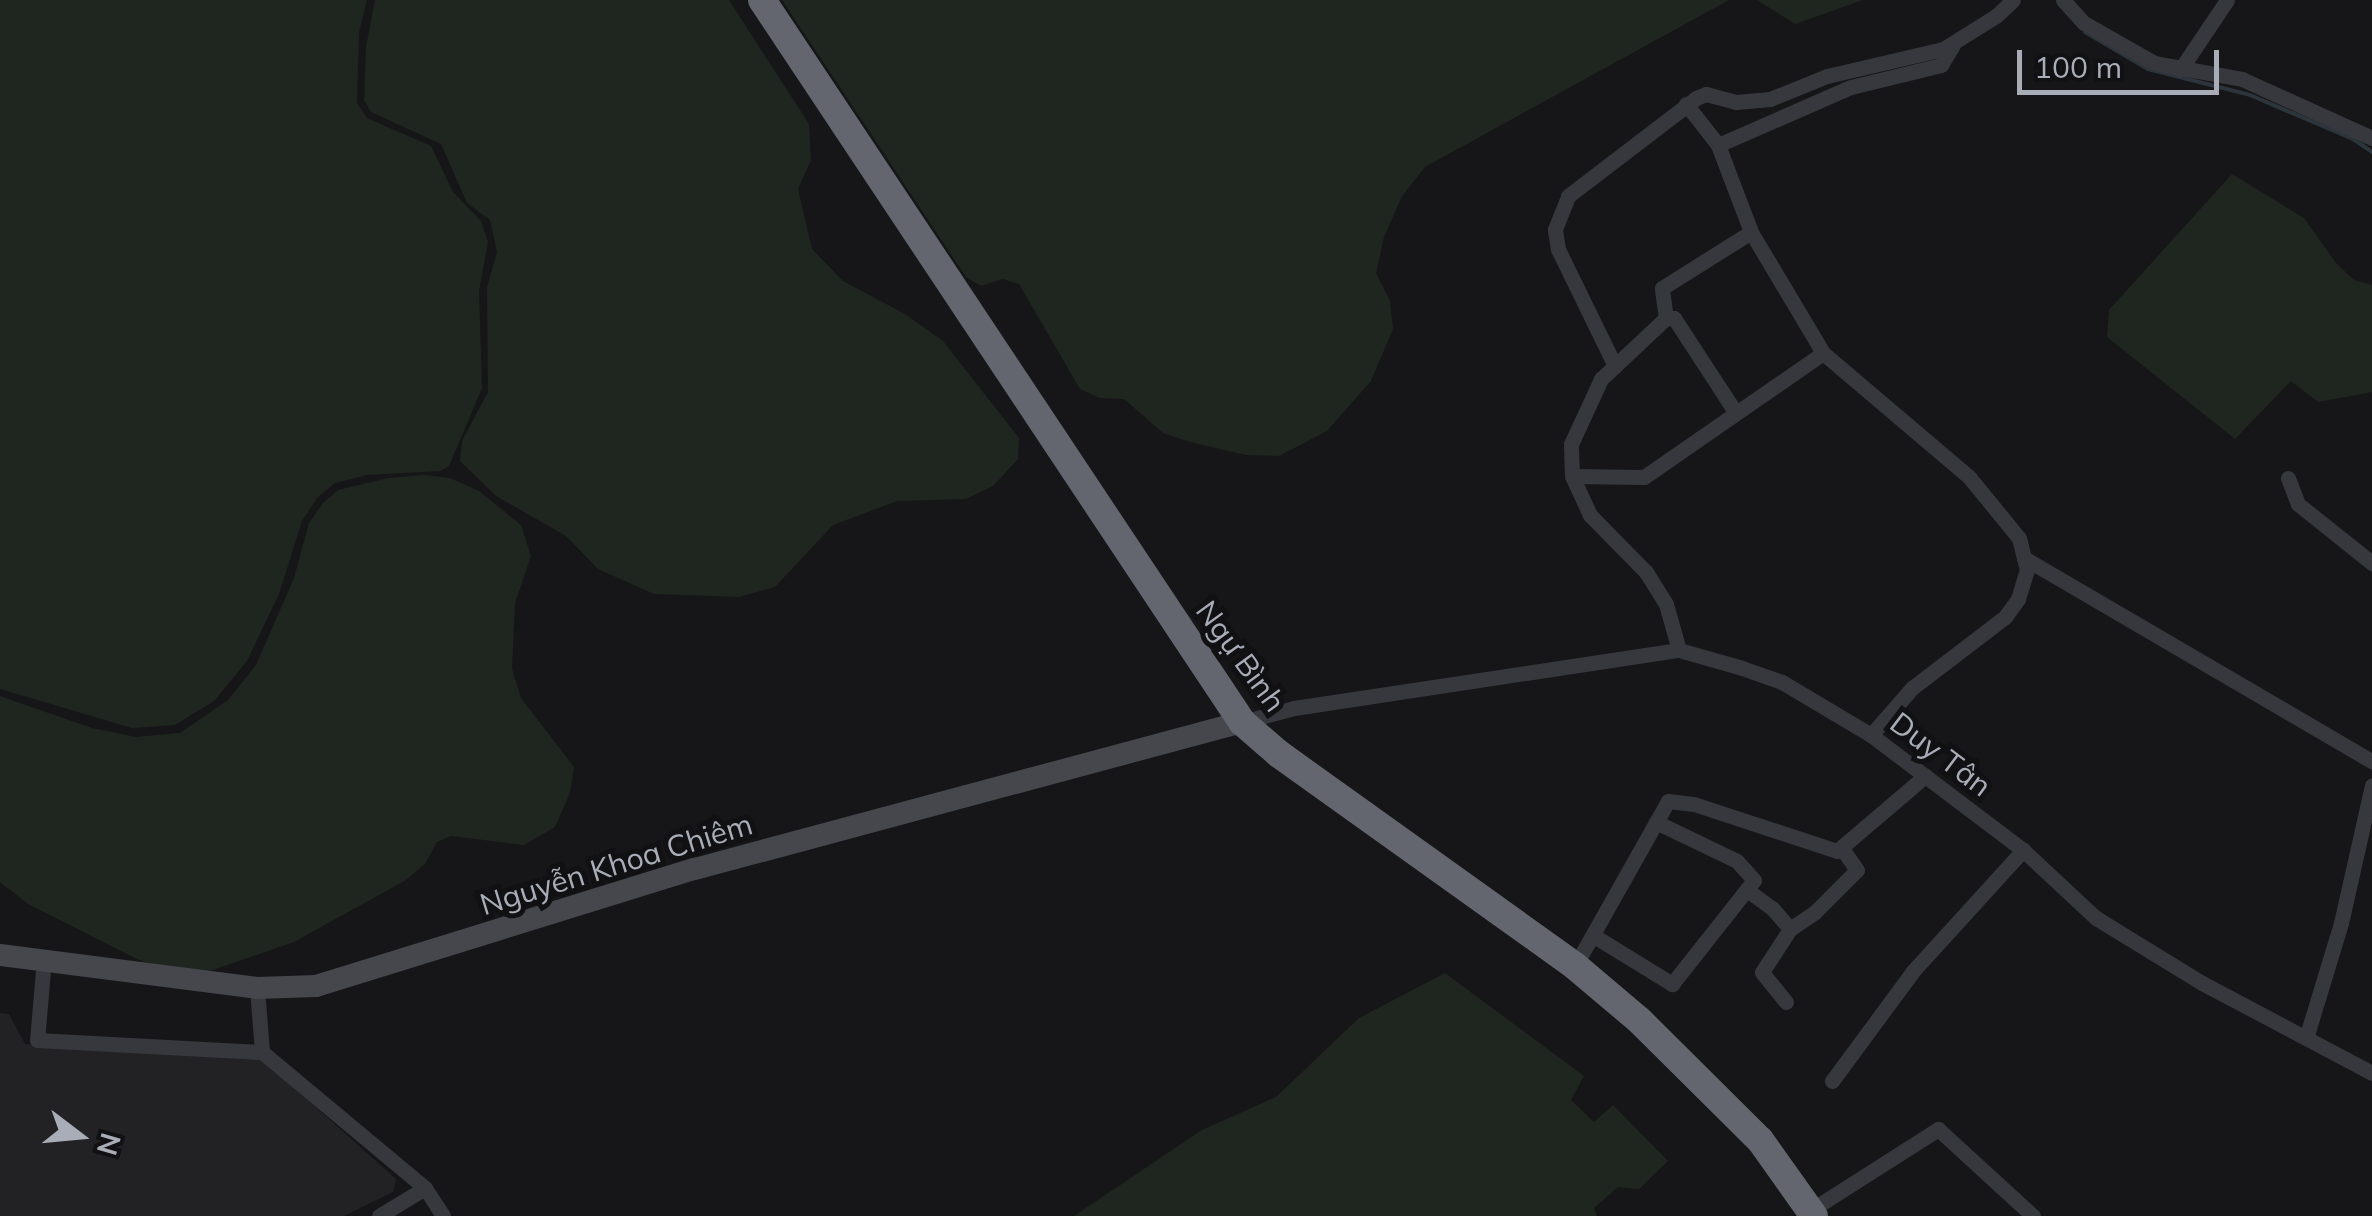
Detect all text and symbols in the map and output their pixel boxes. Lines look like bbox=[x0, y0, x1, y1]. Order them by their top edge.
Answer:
scale bar bbox=[2022, 30, 2224, 92]
text: 100 m bbox=[2034, 48, 2122, 86]
street label: Ngự Bình bbox=[1189, 594, 1293, 718]
street label: Duy Tân bbox=[1883, 704, 1999, 804]
street label: Nguyễn Khoa Chiêm bbox=[476, 805, 756, 923]
north arrow bbox=[30, 1086, 130, 1186]
text: N bbox=[90, 1129, 129, 1159]

